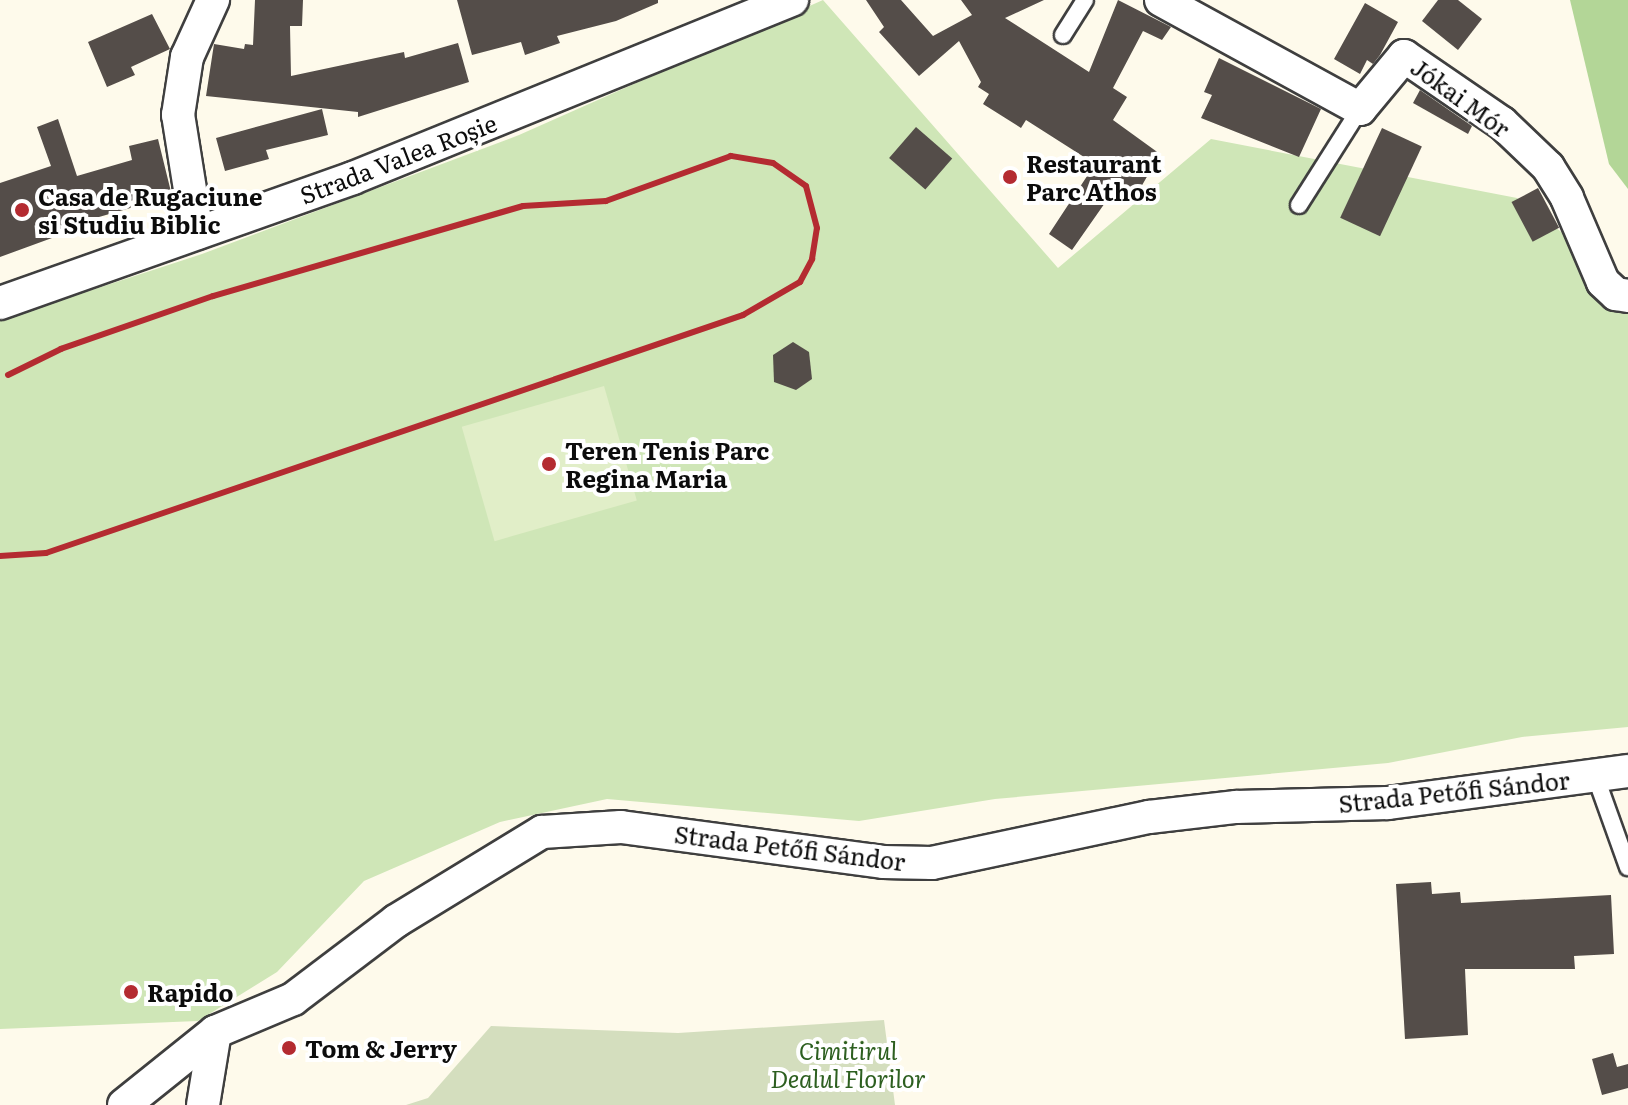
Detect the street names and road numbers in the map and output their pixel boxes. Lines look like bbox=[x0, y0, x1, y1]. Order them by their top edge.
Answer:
street label: Jókai Mór bbox=[1406, 51, 1516, 143]
street label: Strada Valea Roșie bbox=[295, 107, 501, 209]
street label: Strada Petőfi Sándor bbox=[1337, 765, 1571, 817]
street label: Strada Petőfi Sándor bbox=[673, 819, 907, 875]

